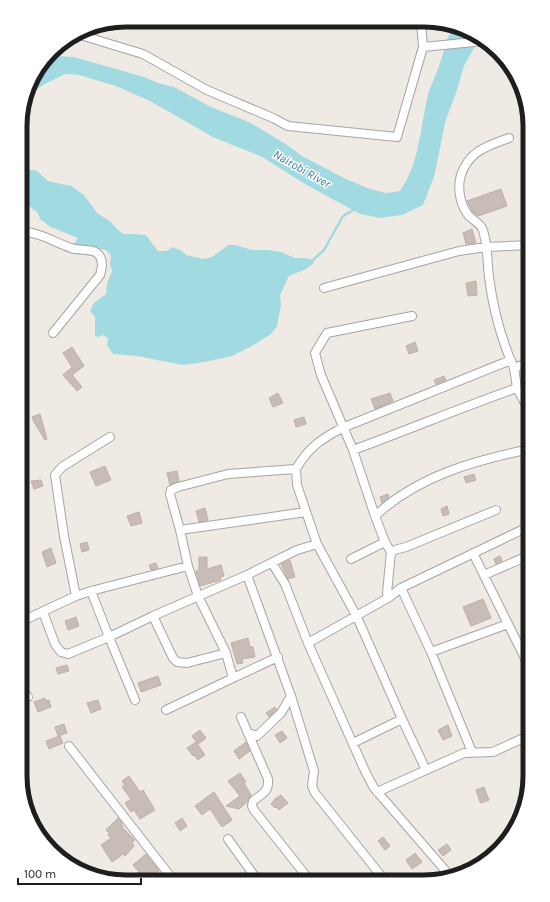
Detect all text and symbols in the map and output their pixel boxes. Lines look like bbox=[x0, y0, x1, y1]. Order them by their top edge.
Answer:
water label: Nairobi River bbox=[271, 147, 334, 191]
scale bar bbox=[18, 860, 141, 886]
text: 100 m bbox=[24, 867, 56, 881]

